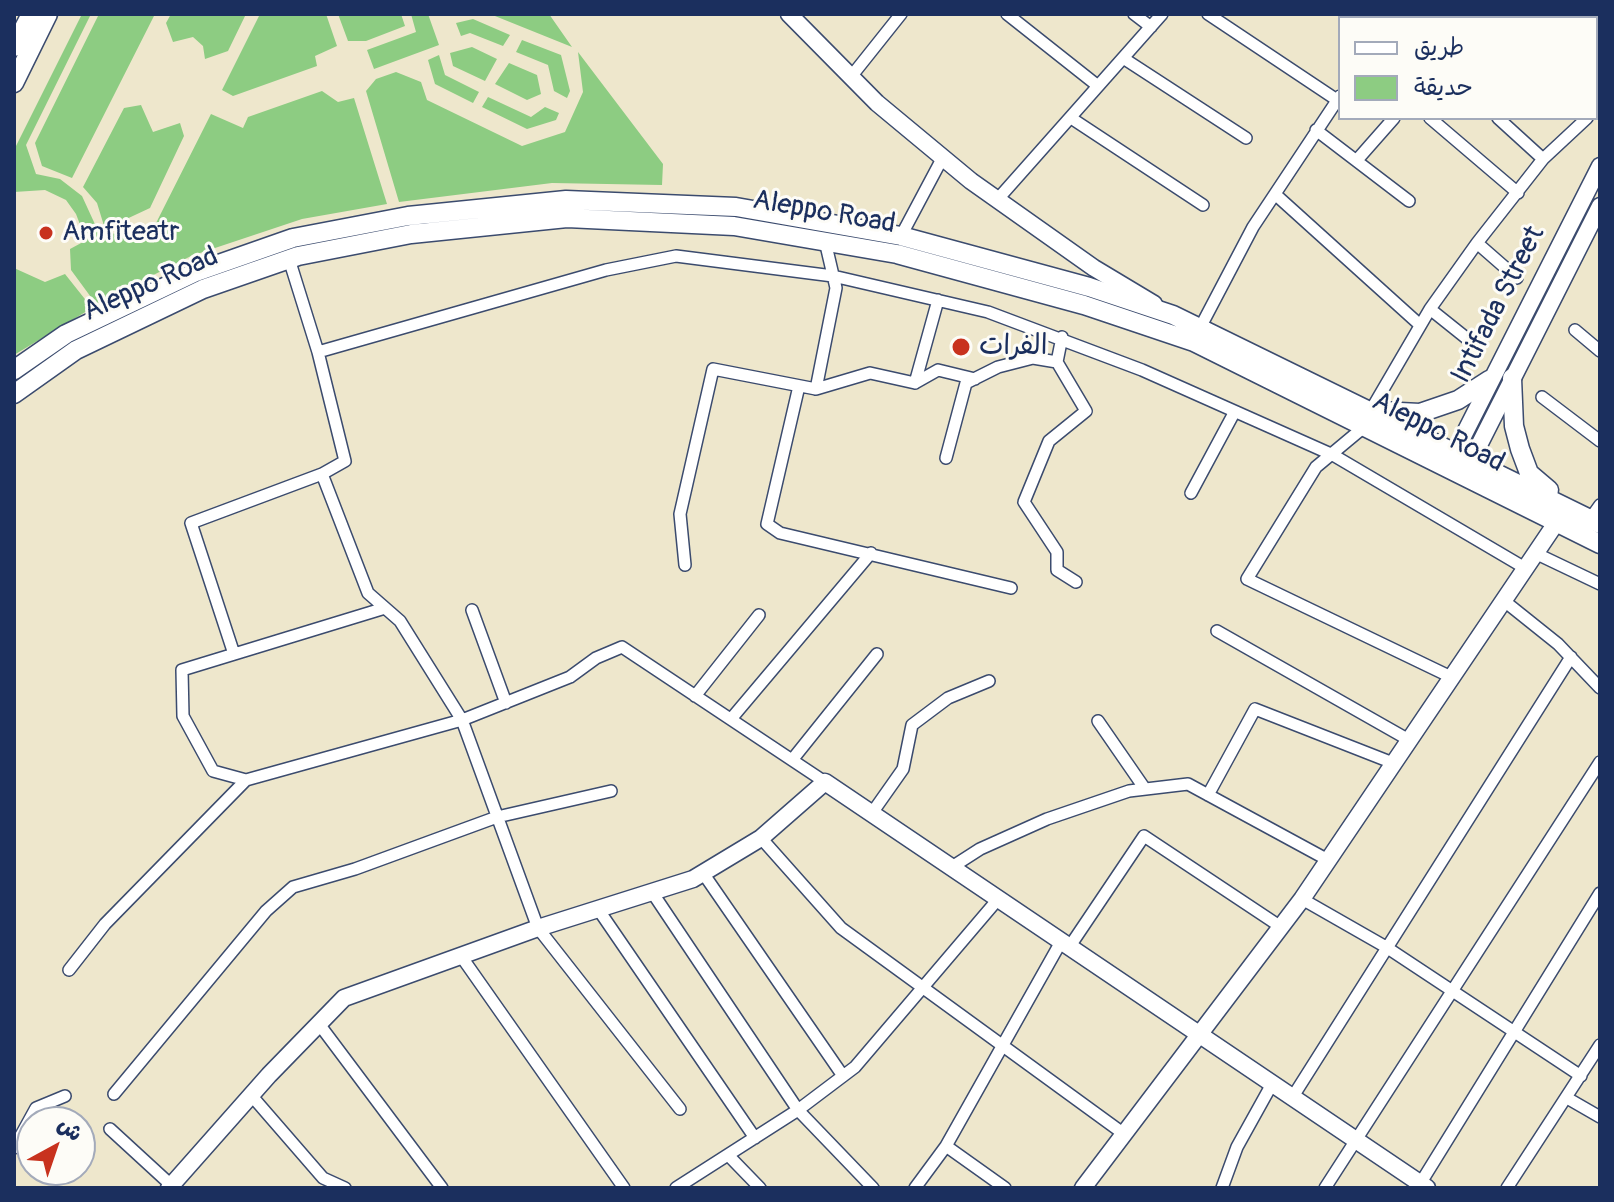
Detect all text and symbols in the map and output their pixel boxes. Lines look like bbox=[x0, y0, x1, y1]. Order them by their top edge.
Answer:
legend bbox=[1338, 16, 1598, 120]
text: طريق bbox=[1414, 33, 1464, 62]
text: حديقة bbox=[1414, 73, 1473, 102]
street label: Aleppo Road bbox=[750, 184, 898, 242]
place label: Amfiteatr bbox=[62, 216, 179, 250]
street label: Intifada Street bbox=[1445, 221, 1553, 389]
marker: Amfiteatr bbox=[37, 224, 55, 242]
street label: Aleppo Road bbox=[78, 240, 224, 330]
place label: الفرات bbox=[979, 330, 1048, 364]
marker: الفرات bbox=[950, 336, 972, 358]
street label: Aleppo Road bbox=[1366, 385, 1510, 481]
north arrow bbox=[16, 1106, 96, 1186]
text: ش bbox=[52, 1111, 88, 1148]

